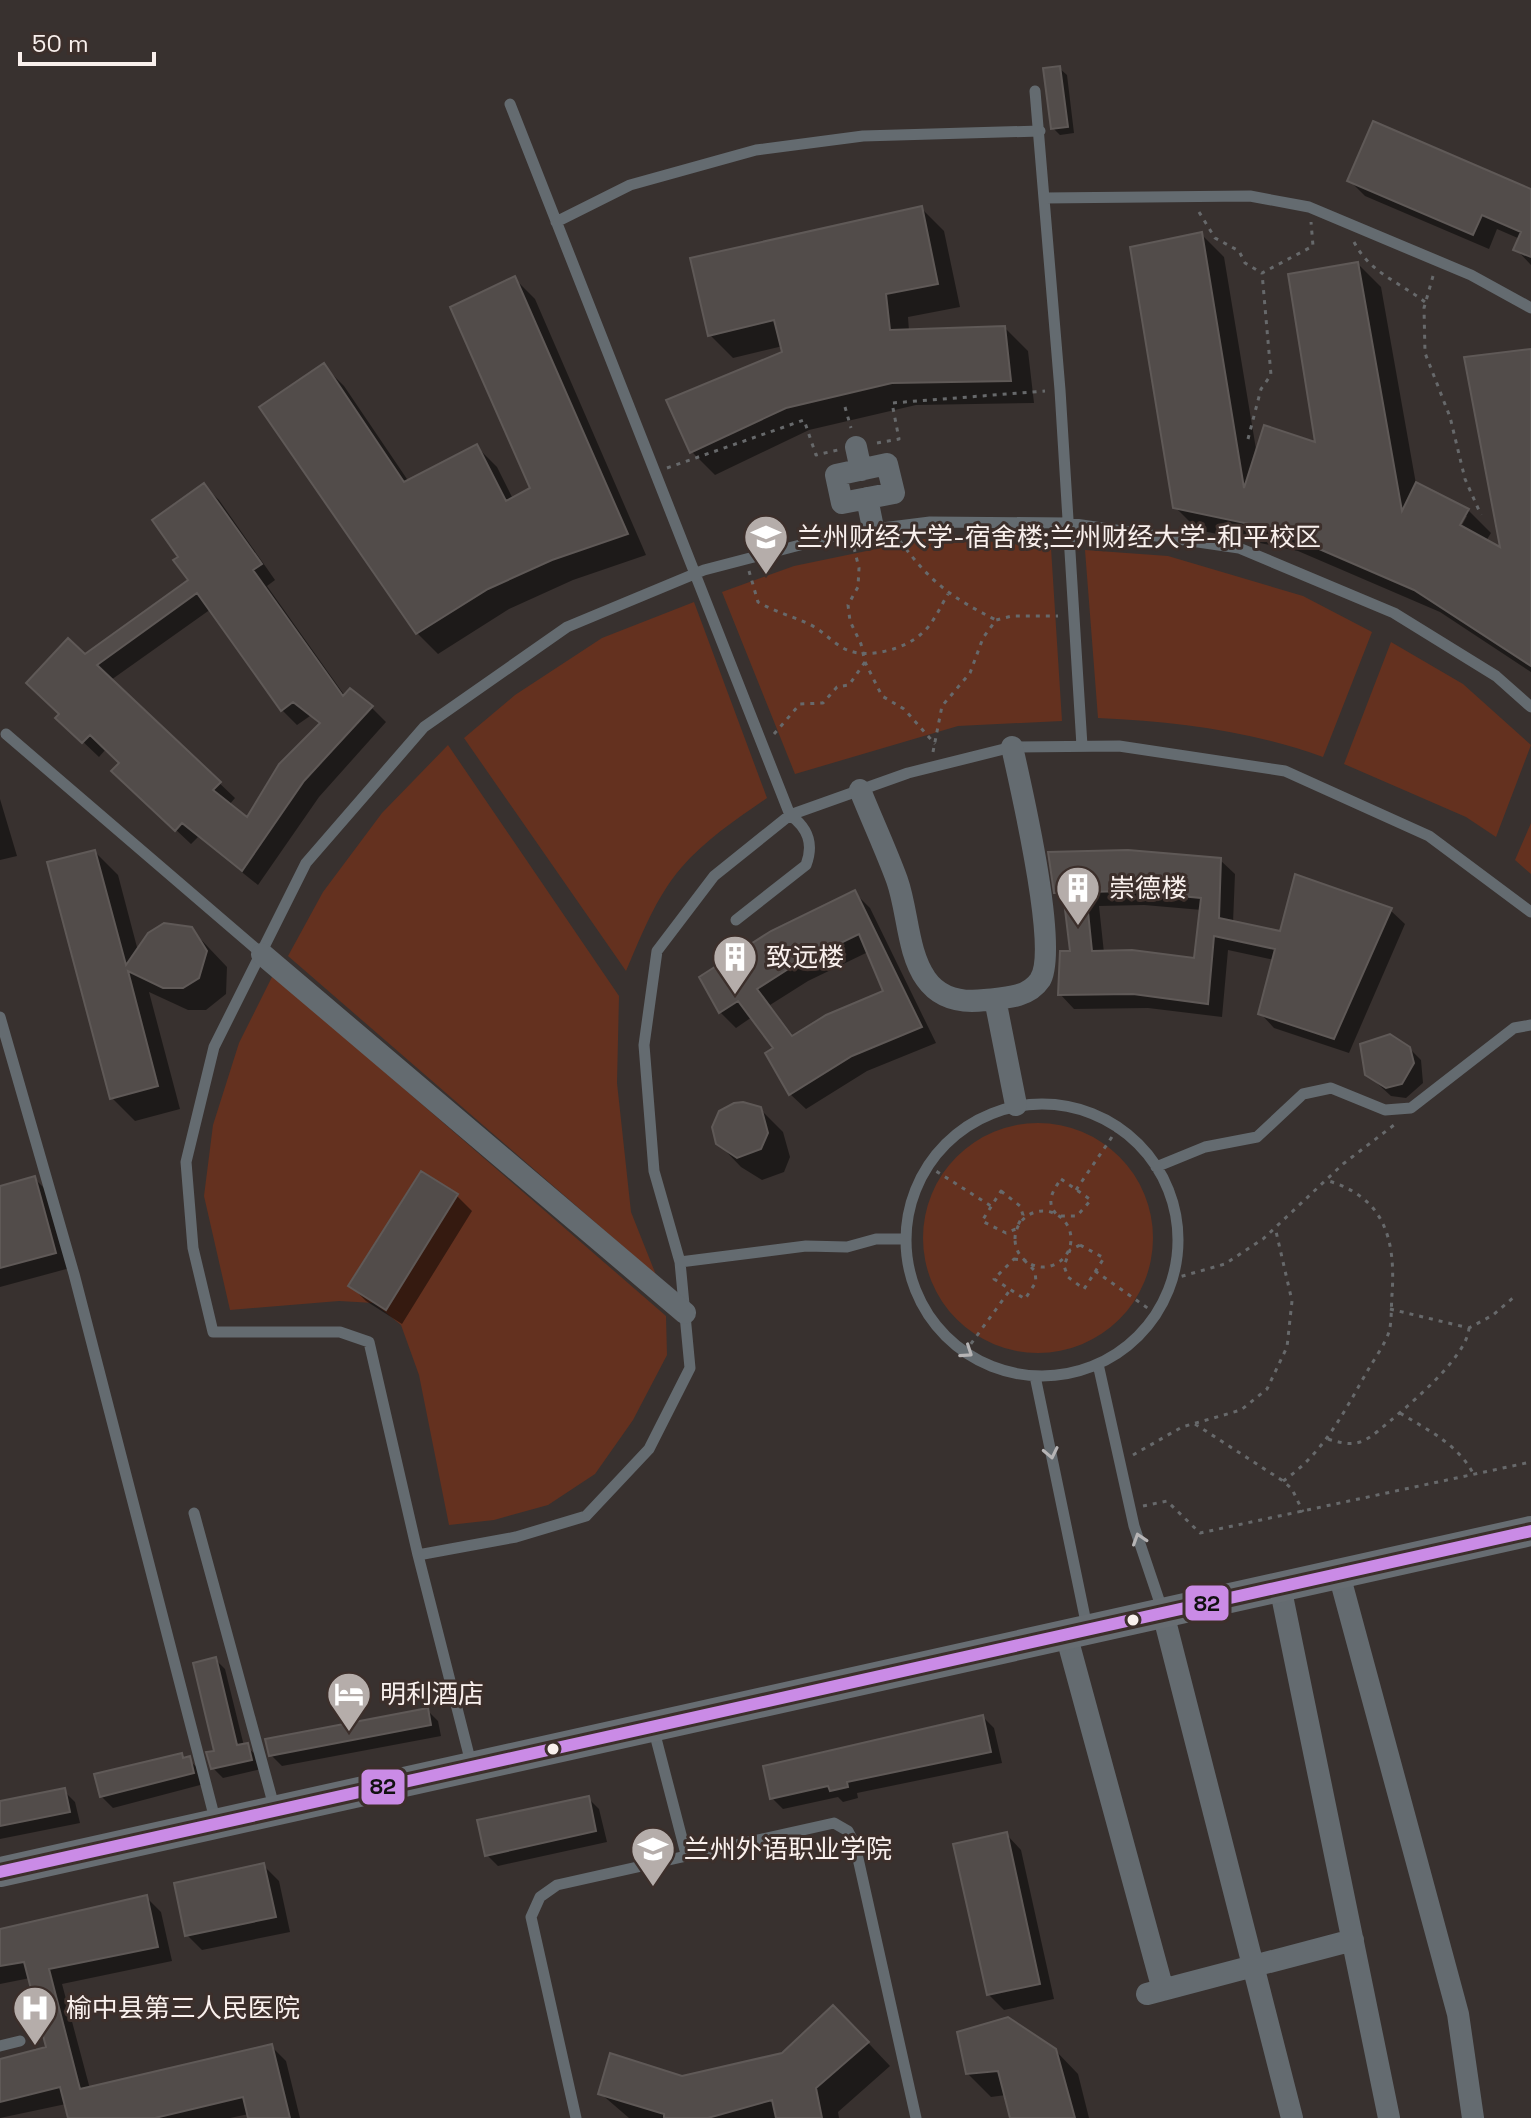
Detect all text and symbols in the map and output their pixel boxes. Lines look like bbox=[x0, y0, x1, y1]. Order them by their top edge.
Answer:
scale bar bbox=[20, 16, 154, 66]
text: 50 m bbox=[32, 28, 89, 59]
school or university icon: 兰州财经大学-宿舍楼;兰州财经大学-和平校区 bbox=[742, 513, 790, 576]
place label: 兰州财经大学-宿舍楼;兰州财经大学-和平校区 bbox=[797, 520, 1321, 554]
building icon: 崇德楼 bbox=[1054, 864, 1102, 927]
place label: 崇德楼 bbox=[1109, 871, 1187, 905]
building icon: 致远楼 bbox=[711, 933, 759, 996]
place label: 致远楼 bbox=[766, 940, 844, 974]
one-way arrow bbox=[958, 1342, 973, 1357]
one-way arrow bbox=[1042, 1445, 1059, 1459]
one-way arrow bbox=[1132, 1532, 1148, 1546]
line badge: 82 bbox=[1184, 1584, 1230, 1622]
text: 82 bbox=[1194, 1589, 1220, 1617]
unlabelled marker bbox=[1125, 1612, 1141, 1628]
hotel icon: 明利酒店 bbox=[325, 1670, 373, 1733]
place label: 明利酒店 bbox=[380, 1677, 484, 1711]
unlabelled marker bbox=[545, 1741, 561, 1757]
line badge: 82 bbox=[360, 1768, 406, 1806]
text: 82 bbox=[370, 1772, 396, 1800]
school or university icon: 兰州外语职业学院 bbox=[629, 1825, 677, 1888]
place label: 兰州外语职业学院 bbox=[684, 1832, 892, 1866]
hospital icon: 榆中县第三人民医院 bbox=[11, 1984, 59, 2047]
place label: 榆中县第三人民医院 bbox=[66, 1991, 300, 2025]

